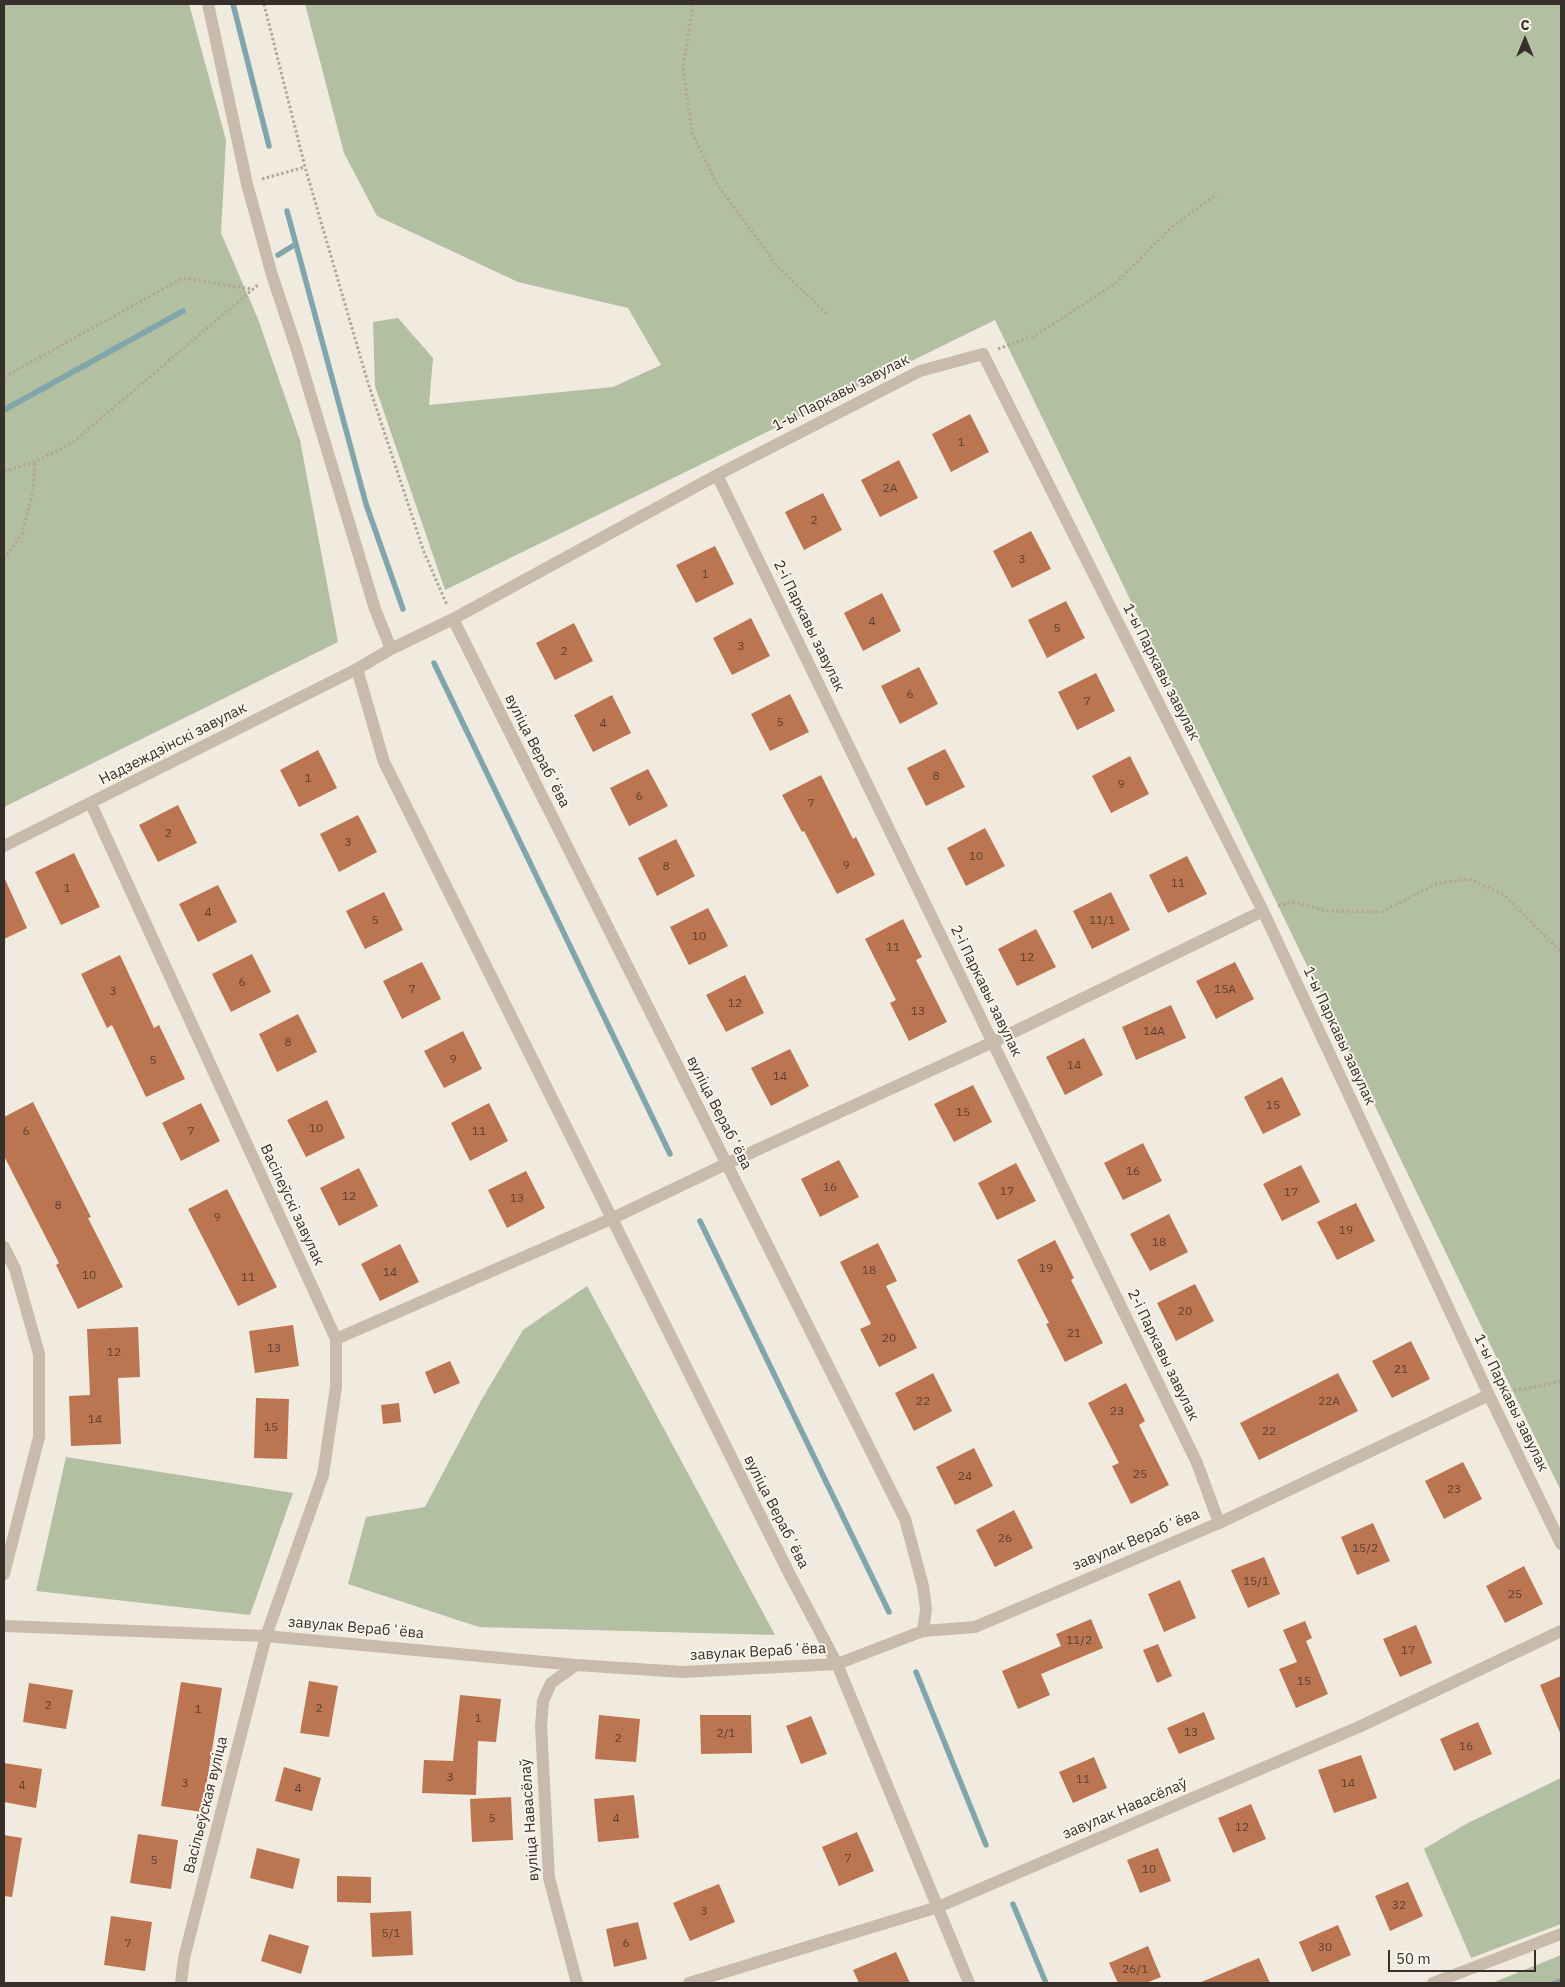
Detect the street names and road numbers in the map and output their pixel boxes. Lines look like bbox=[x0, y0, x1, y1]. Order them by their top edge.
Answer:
street label: 1-ы Паркавы завулак bbox=[770, 351, 912, 435]
street label: 2-і Паркавы завулак bbox=[769, 557, 849, 695]
street label: 1-ы Паркавы завулак bbox=[1119, 601, 1203, 743]
street label: вуліца Верабʼёва bbox=[501, 691, 573, 811]
street label: Надзеждзінскі завулак bbox=[96, 699, 250, 789]
street label: 2-і Паркавы завулак bbox=[946, 922, 1026, 1060]
street label: 1-ы Паркавы завулак bbox=[1299, 964, 1379, 1108]
street label: вуліца Верабʼёва bbox=[683, 1053, 755, 1173]
street label: Васілеўскі завулак bbox=[256, 1141, 328, 1269]
street label: 2-і Паркавы завулак bbox=[1123, 1286, 1203, 1424]
street label: 1-ы Паркавы завулак bbox=[1470, 1331, 1552, 1475]
street label: вуліца Верабʼёва bbox=[740, 1452, 812, 1572]
street label: завулак Верабʼёва bbox=[1070, 1505, 1202, 1575]
street label: завулак Верабʼёва bbox=[287, 1613, 425, 1643]
street label: завулак Верабʼёва bbox=[690, 1639, 826, 1665]
street label: Васільеўская вуліца bbox=[180, 1735, 232, 1875]
street label: вуліца Навасёлаў bbox=[517, 1758, 543, 1882]
street label: завулак Навасёлаў bbox=[1060, 1775, 1190, 1843]

